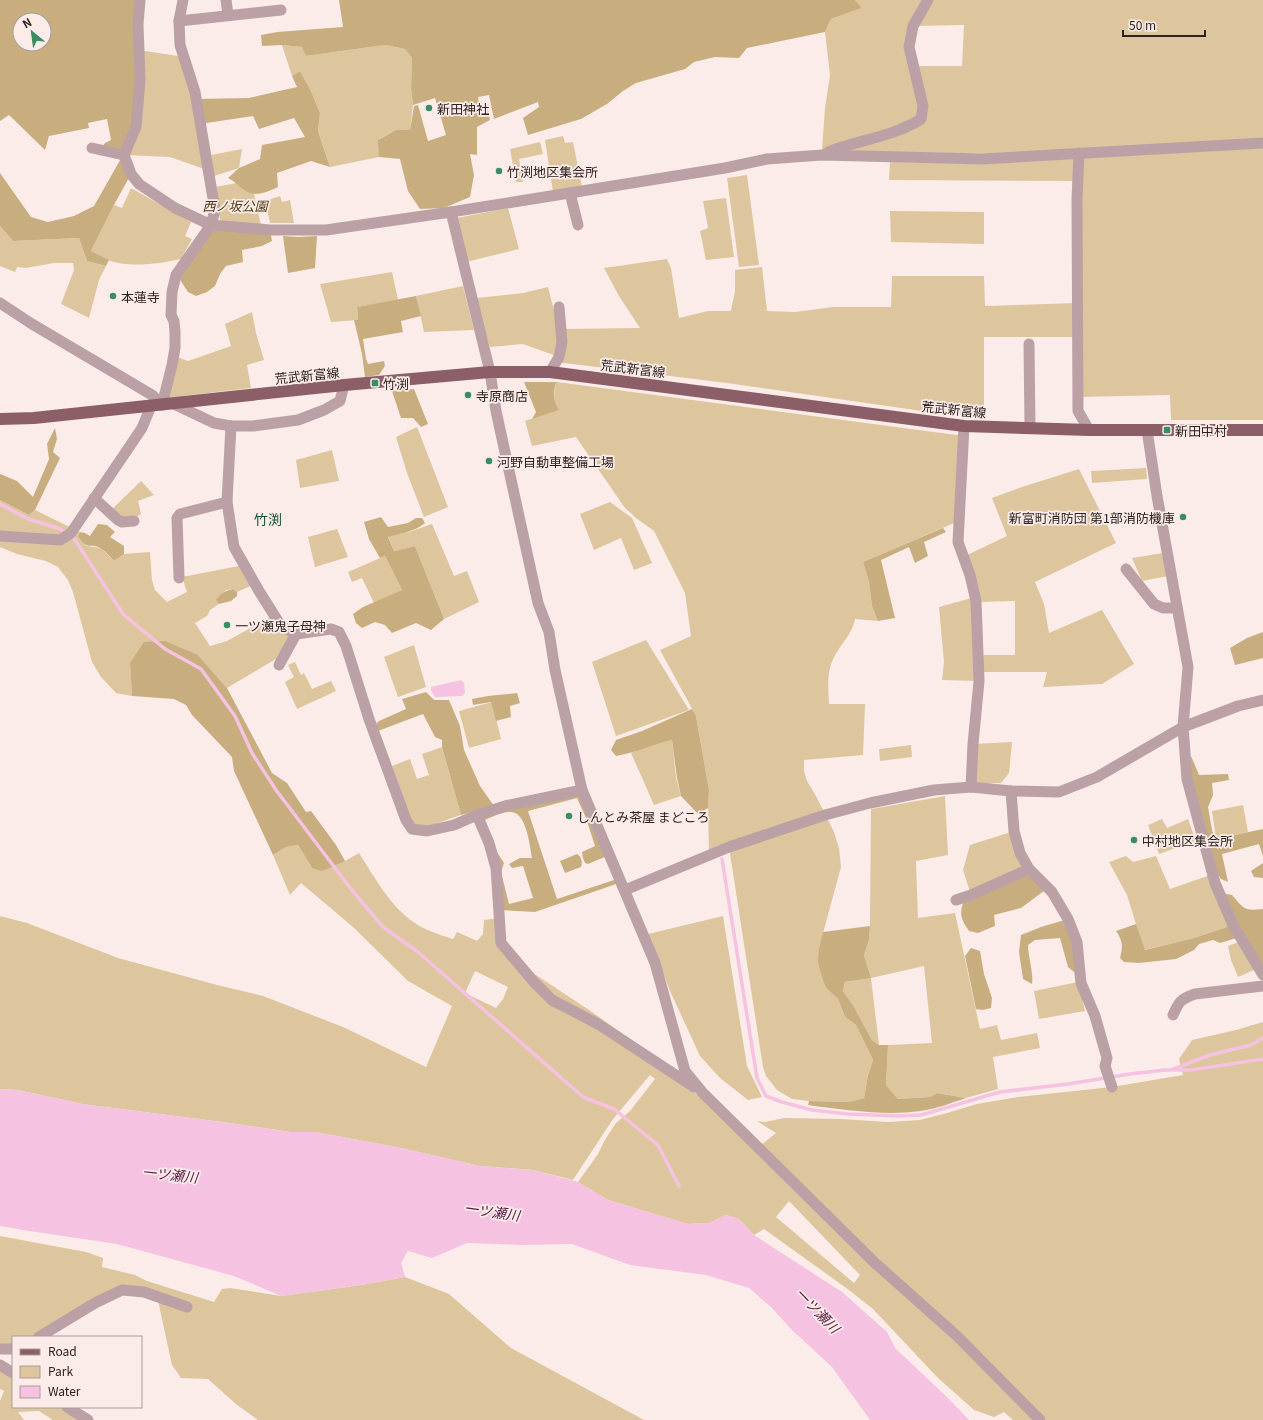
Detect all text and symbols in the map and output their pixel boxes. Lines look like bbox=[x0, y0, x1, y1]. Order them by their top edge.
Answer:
north arrow bbox=[12, 12, 52, 52]
scale bar bbox=[1123, 12, 1205, 38]
text: N bbox=[19, 13, 34, 31]
text: 50 m bbox=[1129, 16, 1156, 33]
place label: 新田神社 bbox=[437, 99, 489, 118]
marker: 新田神社 bbox=[424, 103, 434, 113]
place label: 竹渕地区集会所 bbox=[507, 162, 598, 181]
marker: 竹渕地区集会所 bbox=[494, 166, 504, 176]
park label: 西ノ坂公園 bbox=[202, 196, 269, 215]
place label: 本蓮寺 bbox=[121, 287, 160, 306]
marker: 本蓮寺 bbox=[108, 291, 118, 301]
street label: 荒武新富線 bbox=[600, 355, 666, 381]
street label: 荒武新富線 bbox=[274, 362, 340, 388]
place label: 竹渕 bbox=[383, 374, 409, 393]
marker: 竹渕 bbox=[370, 378, 380, 388]
place label: 寺原商店 bbox=[476, 386, 528, 405]
marker: 寺原商店 bbox=[463, 390, 473, 400]
street label: 荒武新富線 bbox=[921, 396, 987, 422]
place label: 新田中村 bbox=[1175, 421, 1227, 440]
marker: 新田中村 bbox=[1162, 425, 1172, 435]
place label: 河野自動車整備工場 bbox=[497, 452, 614, 471]
marker: 河野自動車整備工場 bbox=[484, 456, 494, 466]
place label: 新富町消防団 第1部消防機庫 bbox=[1009, 508, 1175, 527]
district label: 竹渕 bbox=[254, 509, 282, 529]
marker: 新富町消防団 第1部消防機庫 bbox=[1178, 512, 1188, 522]
place label: 一ツ瀬鬼子母神 bbox=[235, 616, 326, 635]
marker: 一ツ瀬鬼子母神 bbox=[222, 620, 232, 630]
place label: しんとみ茶屋 まどころ bbox=[577, 807, 710, 826]
marker: しんとみ茶屋 まどころ bbox=[564, 811, 574, 821]
place label: 中村地区集会所 bbox=[1142, 831, 1233, 850]
marker: 中村地区集会所 bbox=[1129, 835, 1139, 845]
water label: 一ツ瀬川 bbox=[141, 1161, 201, 1187]
water label: 一ツ瀬川 bbox=[463, 1197, 523, 1225]
water label: 一ツ瀬川 bbox=[791, 1283, 846, 1339]
legend bbox=[12, 1336, 142, 1408]
text: Road bbox=[48, 1342, 77, 1359]
text: Park bbox=[48, 1362, 73, 1379]
text: Water bbox=[48, 1382, 81, 1399]

